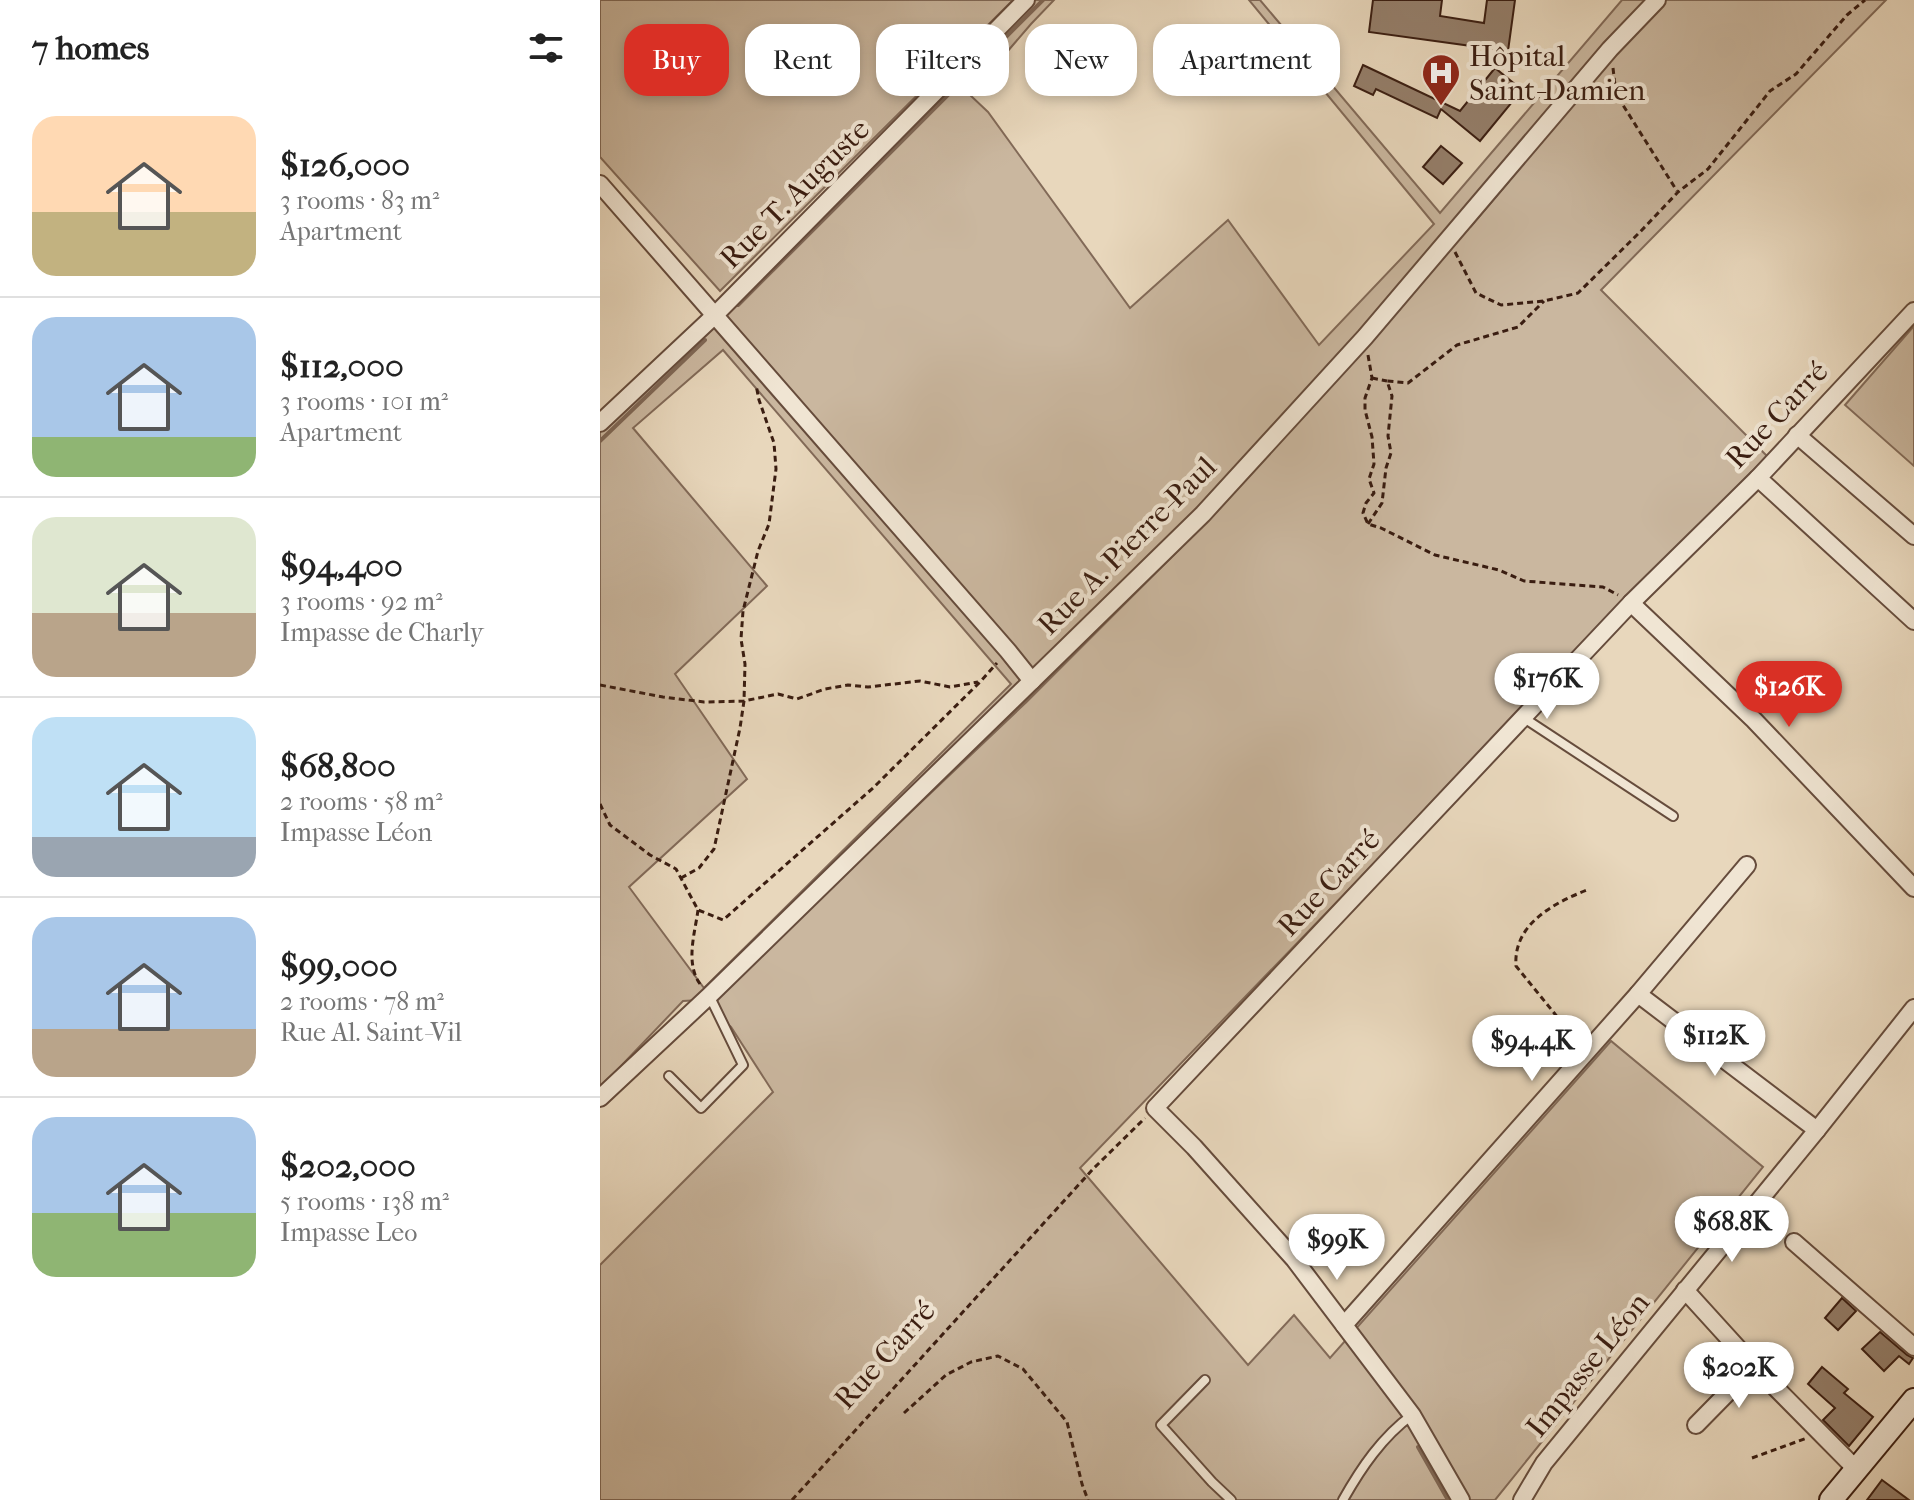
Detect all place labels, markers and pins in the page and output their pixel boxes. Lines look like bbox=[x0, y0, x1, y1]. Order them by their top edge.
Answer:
place label: Hôpital Saint-Damien bbox=[1469, 39, 1646, 108]
hospital icon: Hôpital Saint-Damien bbox=[1420, 52, 1462, 107]
pin: $176K bbox=[1491, 653, 1603, 721]
pin: $126K bbox=[1733, 661, 1845, 729]
pin: $112K bbox=[1659, 1010, 1771, 1078]
pin: $94.4K bbox=[1467, 1015, 1597, 1083]
pin: $68.8K bbox=[1667, 1196, 1797, 1264]
pin: $99K bbox=[1290, 1214, 1384, 1282]
pin: $202K bbox=[1683, 1342, 1795, 1410]

